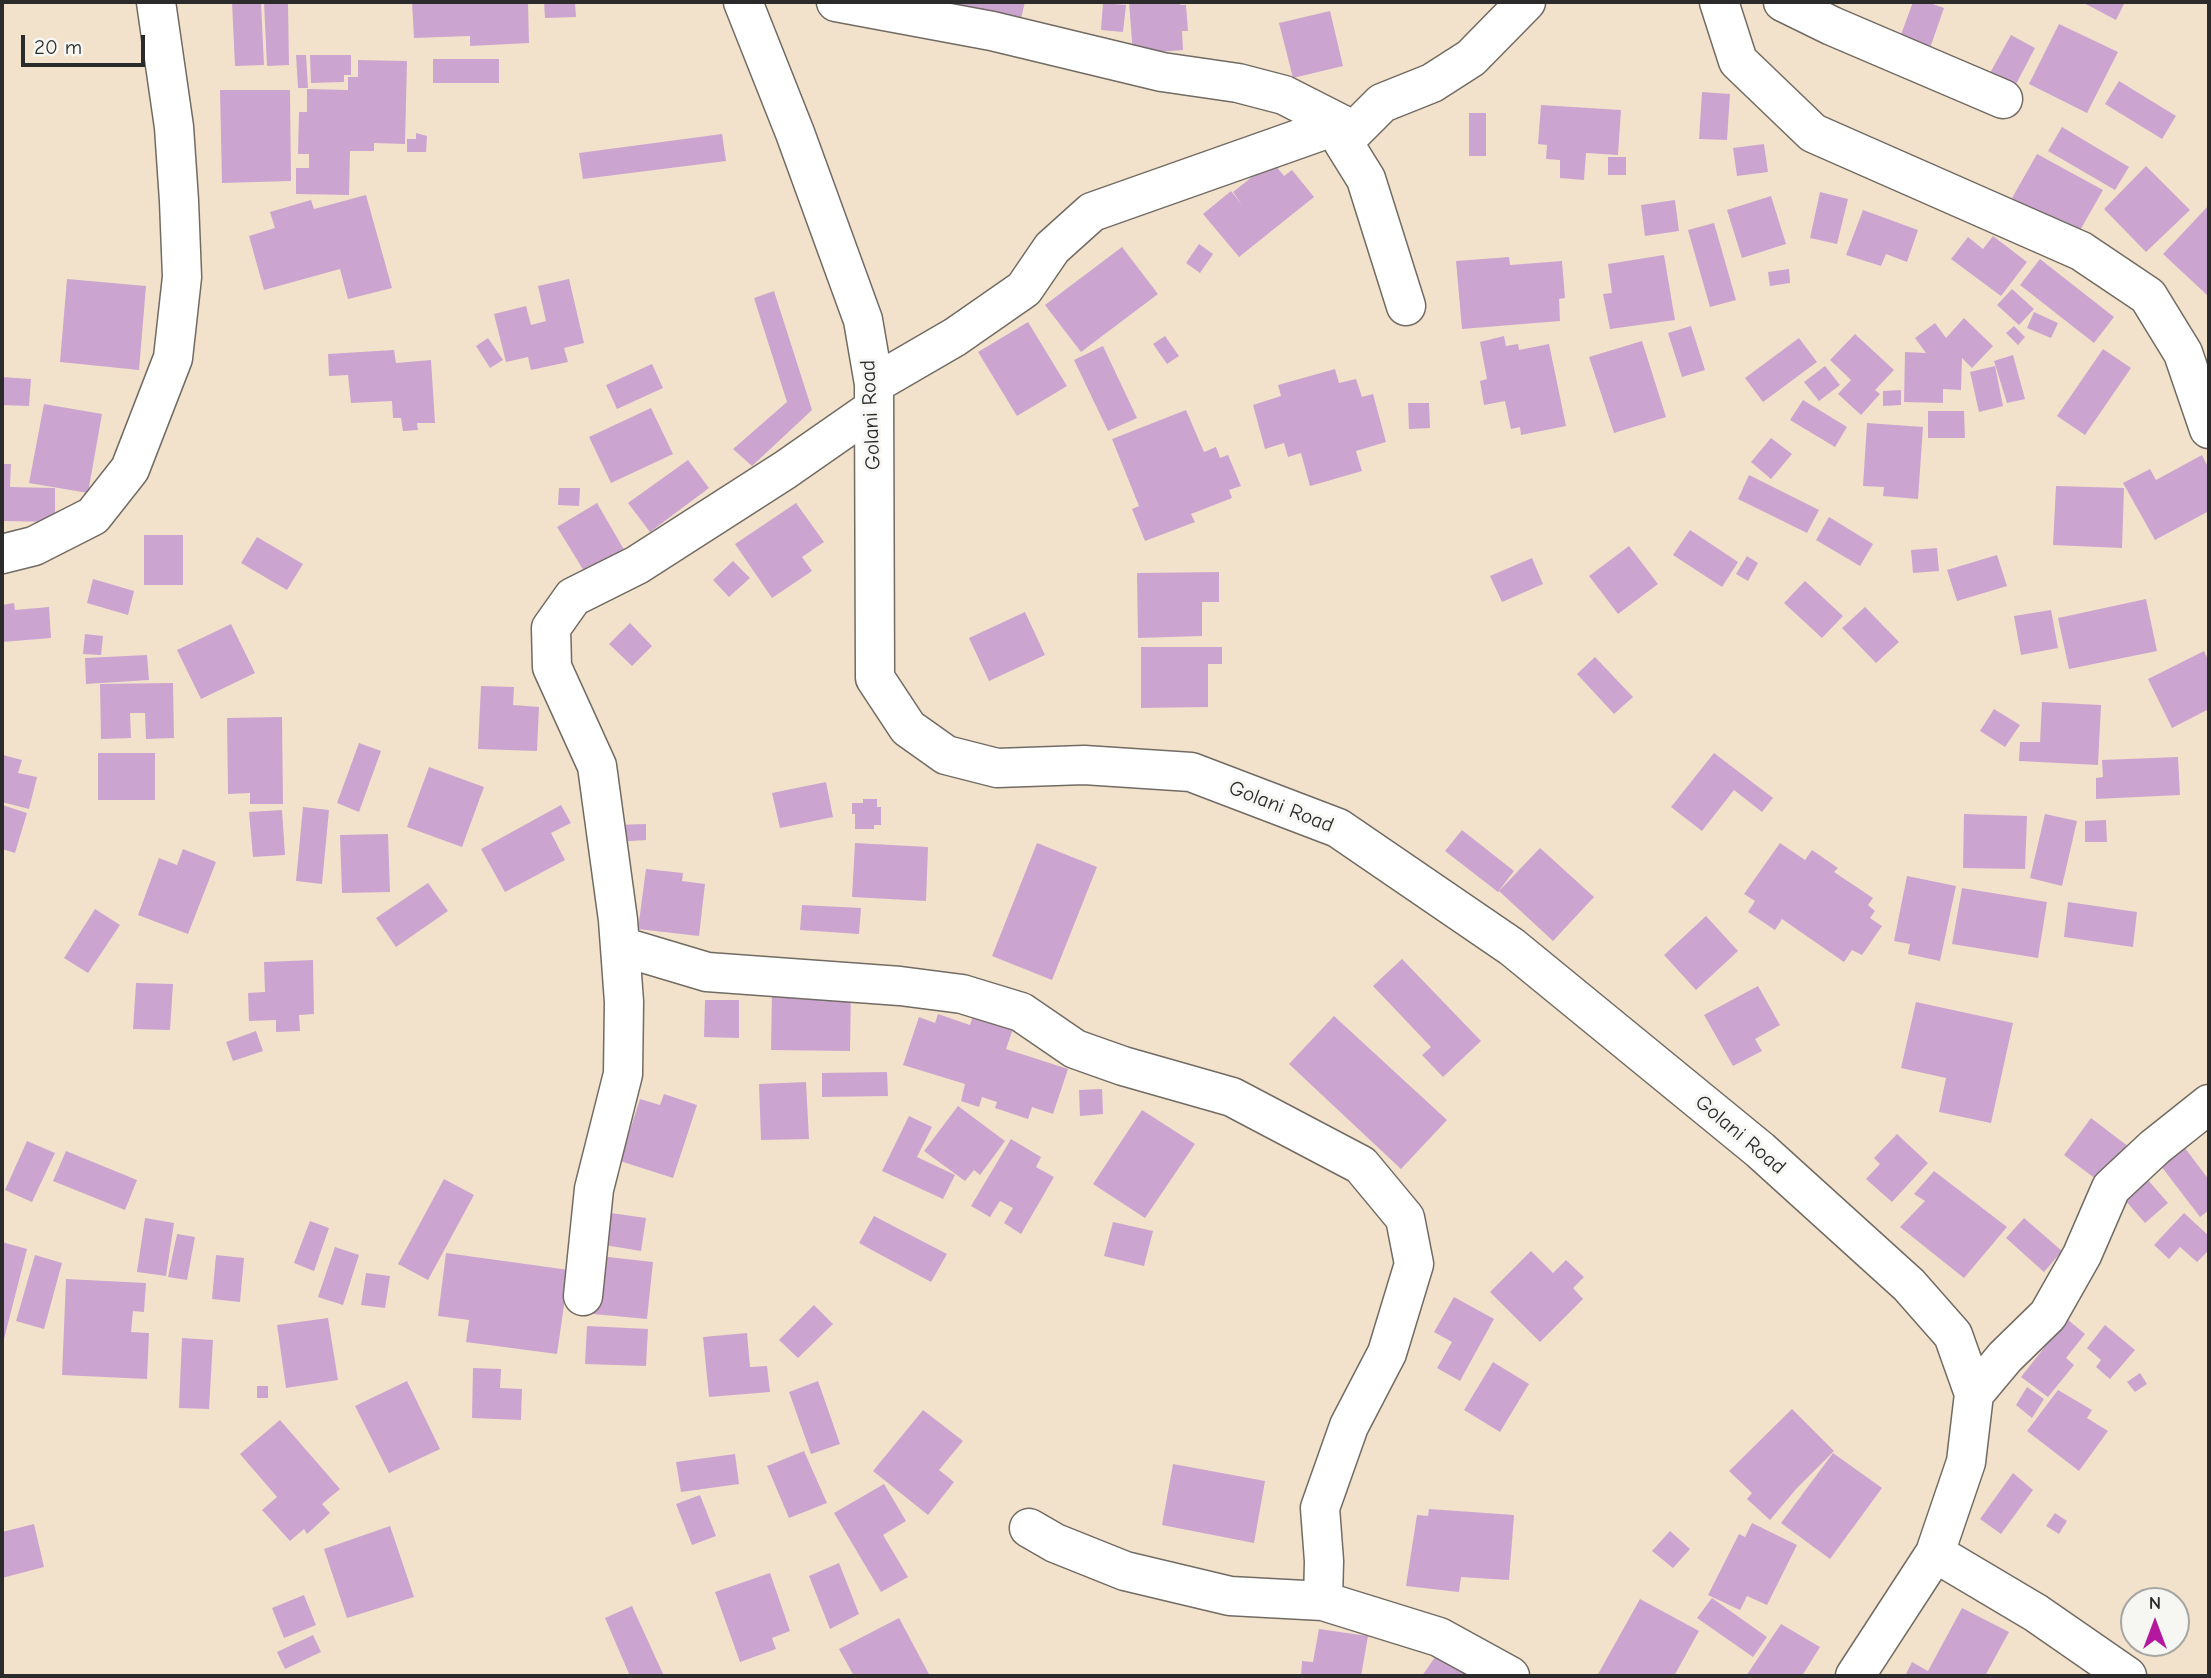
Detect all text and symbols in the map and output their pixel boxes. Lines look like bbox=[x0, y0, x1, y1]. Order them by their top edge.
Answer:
scale bar bbox=[24, 21, 149, 65]
text: 20 m bbox=[34, 35, 82, 59]
street label: Golani Road bbox=[856, 359, 886, 471]
street label: Golani Road bbox=[1225, 775, 1337, 839]
street label: Golani Road bbox=[1690, 1090, 1790, 1180]
north arrow bbox=[2120, 1587, 2190, 1657]
text: N bbox=[2149, 1592, 2161, 1614]

